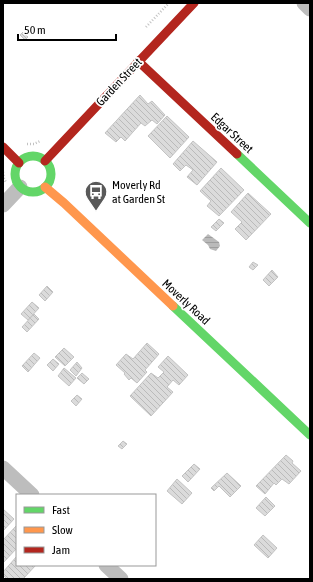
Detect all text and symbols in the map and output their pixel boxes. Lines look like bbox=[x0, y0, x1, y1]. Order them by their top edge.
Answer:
scale bar bbox=[18, 16, 116, 42]
text: 50 m bbox=[24, 23, 46, 37]
street label: Garden Street bbox=[93, 55, 145, 109]
street label: Edgar Street bbox=[208, 110, 256, 156]
place label: Moverly Rd at Garden St bbox=[112, 178, 166, 206]
bus stop icon: Moverly Rd at Garden St bbox=[83, 179, 109, 212]
street label: Moverly Road bbox=[159, 276, 213, 328]
legend bbox=[16, 494, 156, 566]
text: Fast bbox=[52, 503, 70, 517]
text: Slow bbox=[52, 523, 73, 537]
text: Jam bbox=[52, 543, 70, 557]

